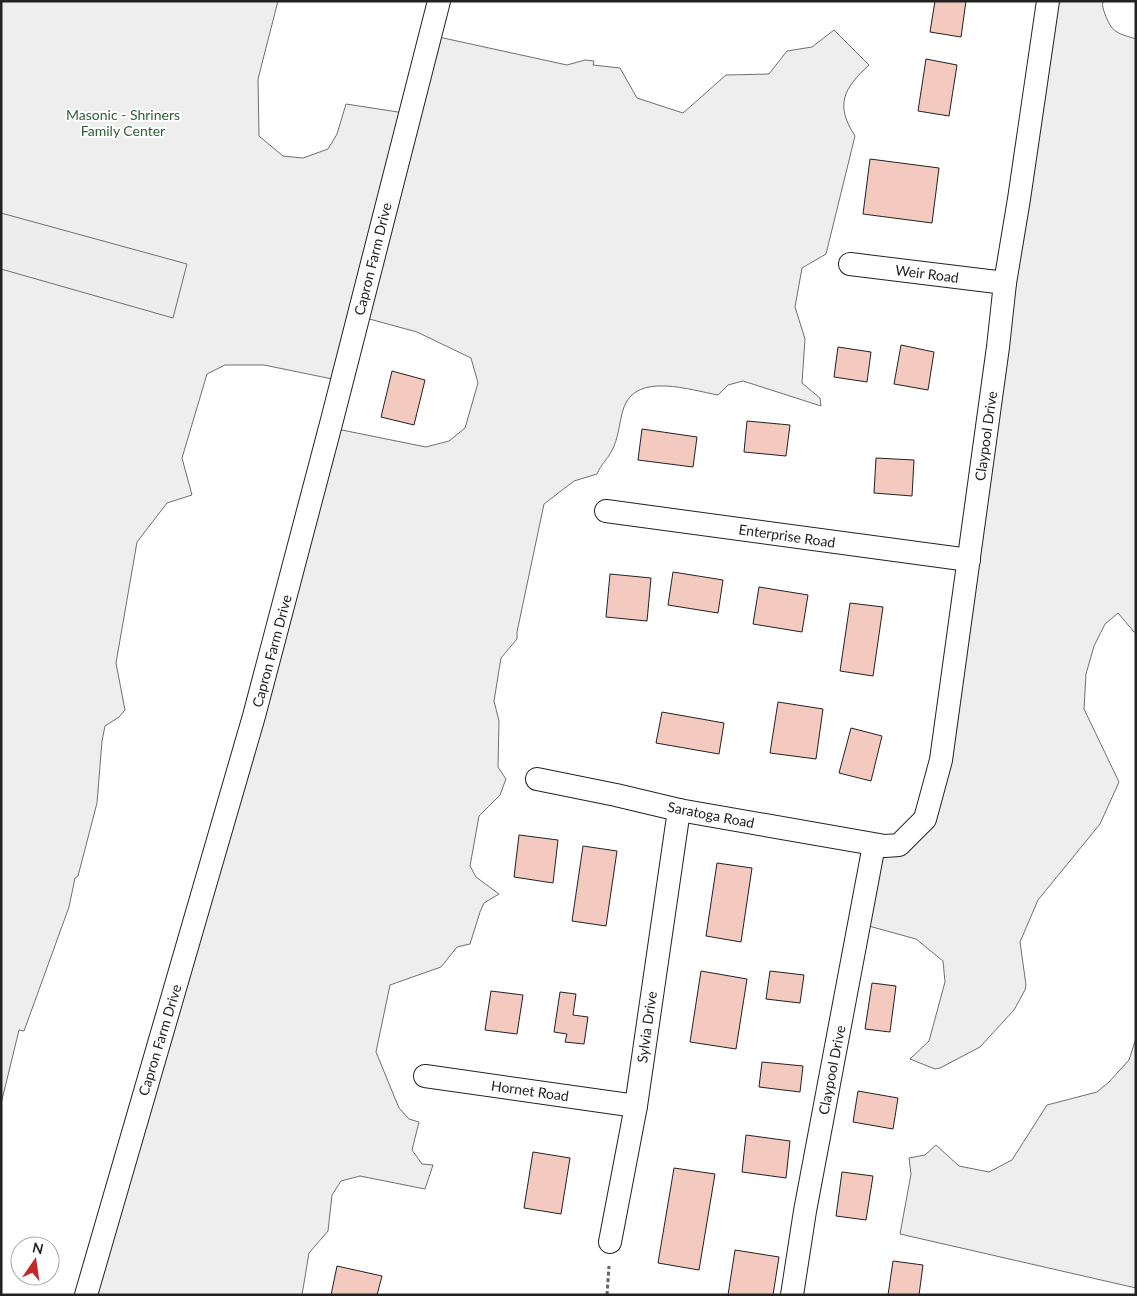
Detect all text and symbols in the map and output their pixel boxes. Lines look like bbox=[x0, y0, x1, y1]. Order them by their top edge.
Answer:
park label: Masonic - Shriners Family Center bbox=[66, 106, 180, 139]
street label: Capron Farm Drive bbox=[350, 201, 395, 317]
street label: Weir Road bbox=[894, 261, 960, 286]
street label: Claypool Drive bbox=[971, 390, 1000, 482]
street label: Enterprise Road bbox=[738, 520, 837, 551]
street label: Capron Farm Drive bbox=[248, 593, 295, 709]
street label: Saratoga Road bbox=[666, 798, 756, 831]
street label: Capron Farm Drive bbox=[134, 982, 185, 1098]
street label: Sylvia Drive bbox=[633, 990, 660, 1064]
street label: Claypool Drive bbox=[815, 1024, 849, 1116]
street label: Hornet Road bbox=[490, 1077, 570, 1104]
north arrow bbox=[10, 1236, 60, 1286]
text: N bbox=[31, 1238, 45, 1257]

